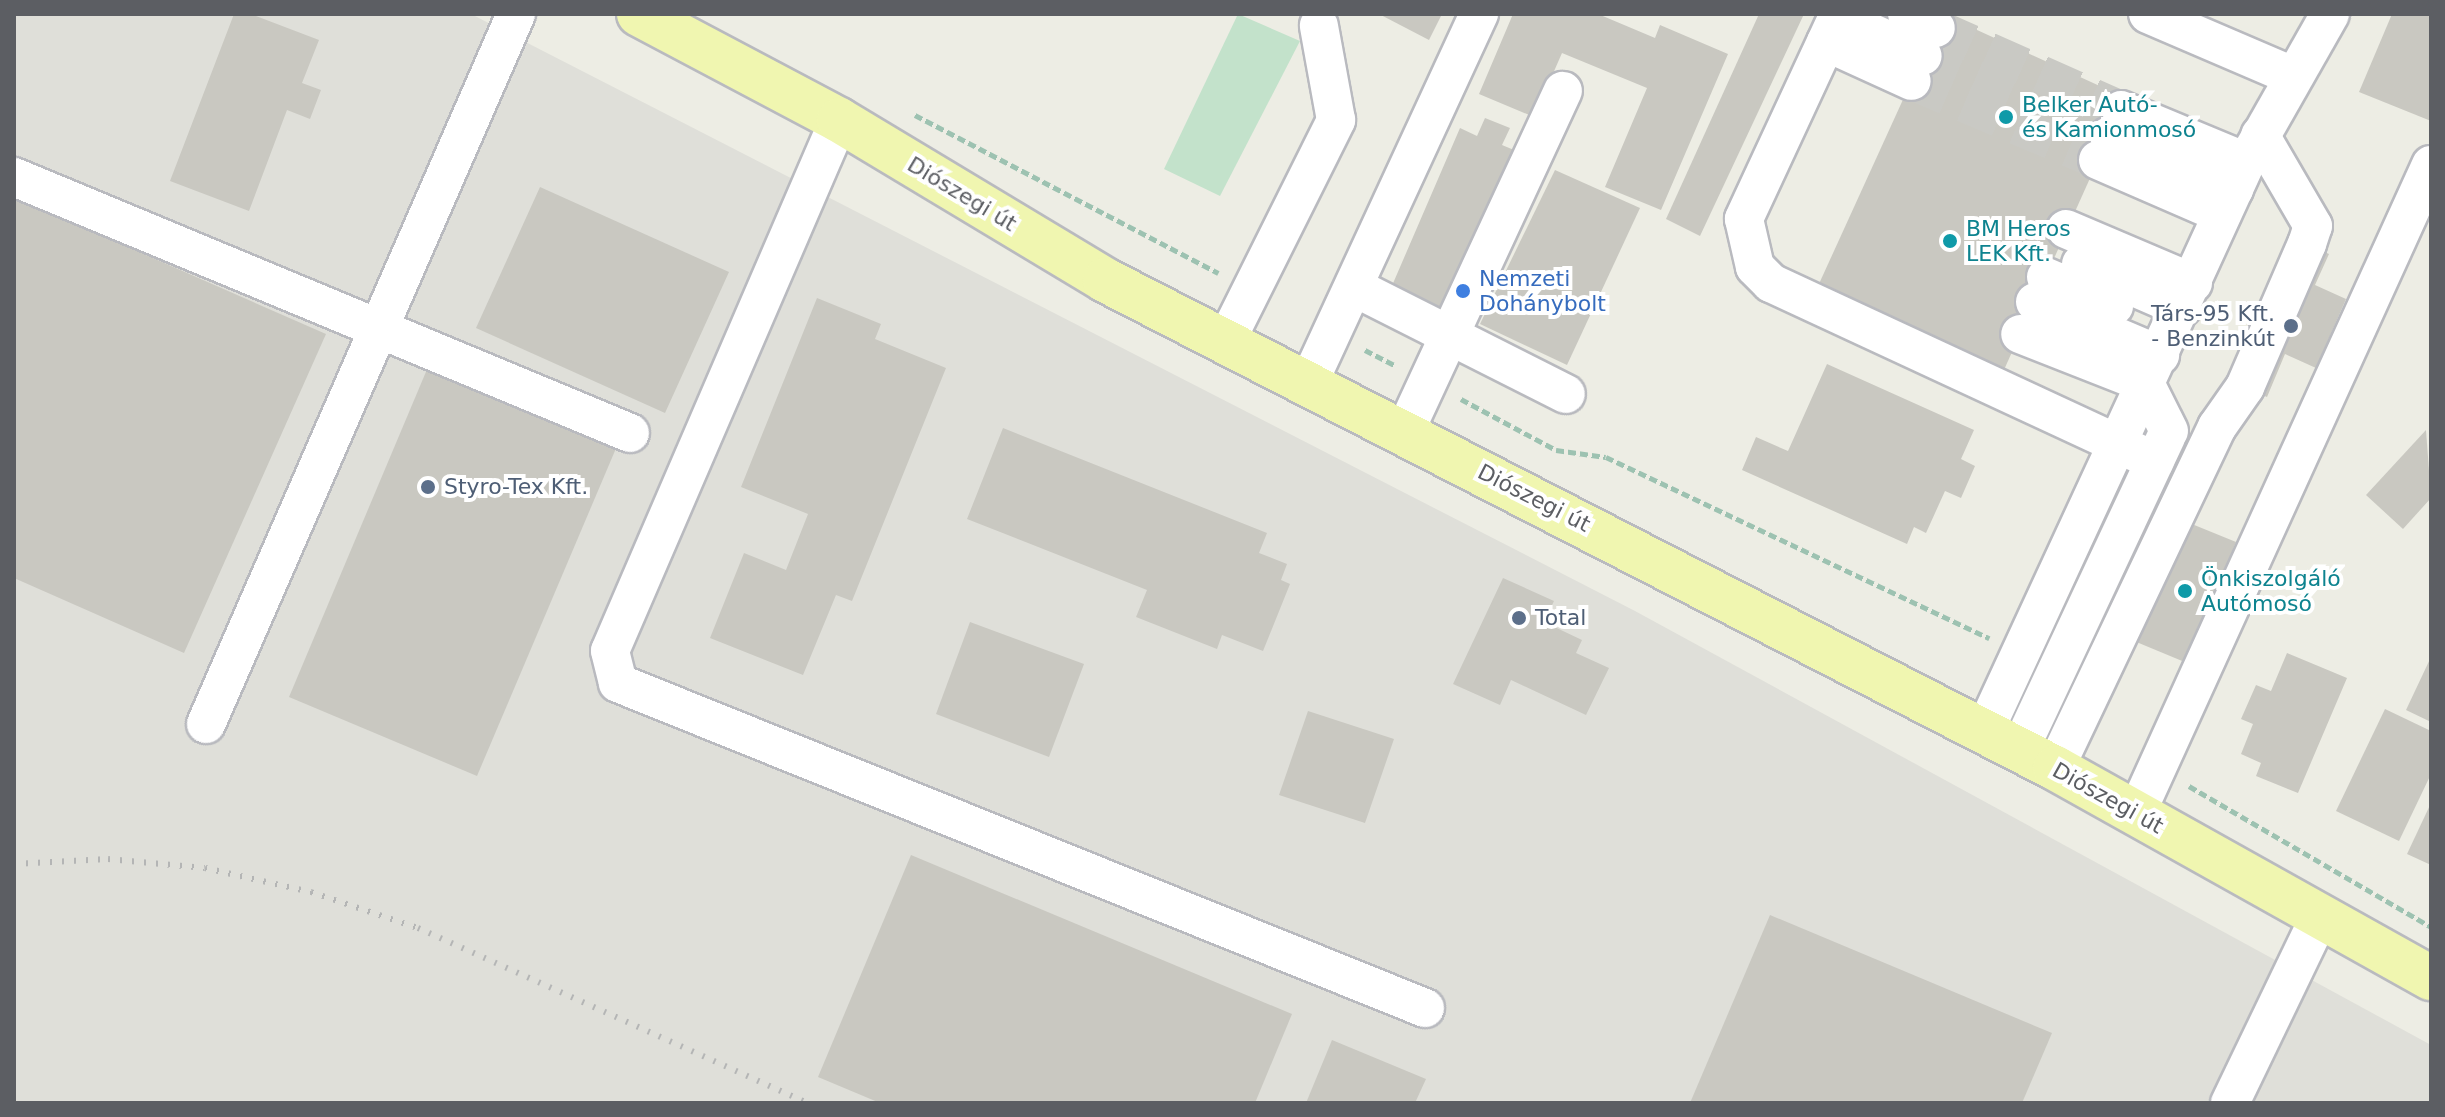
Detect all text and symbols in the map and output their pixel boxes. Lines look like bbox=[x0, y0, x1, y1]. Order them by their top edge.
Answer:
place label: Belker Autó- és Kamionmosó bbox=[2022, 91, 2196, 142]
marker: Belker Autó- és Kamionmosó bbox=[1997, 108, 2015, 126]
street label: Diószegi út bbox=[903, 151, 1021, 237]
place label: BM Heros LEK Kft. bbox=[1966, 215, 2071, 266]
marker: BM Heros LEK Kft. bbox=[1941, 232, 1959, 250]
place label: Nemzeti Dohánybolt bbox=[1479, 265, 1606, 316]
marker: Nemzeti Dohánybolt bbox=[1454, 282, 1472, 300]
place label: Társ-95 Kft. - Benzinkút bbox=[2151, 300, 2275, 352]
marker: Társ-95 Kft. - Benzinkút bbox=[2282, 317, 2300, 335]
street label: Diószegi út bbox=[1473, 458, 1595, 538]
place label: Styro-Tex Kft. bbox=[444, 474, 588, 500]
marker: Styro-Tex Kft. bbox=[419, 478, 437, 496]
place label: Önkiszolgáló Autómosó bbox=[2201, 565, 2341, 616]
marker: Önkiszolgáló Autómosó bbox=[2176, 582, 2194, 600]
place label: Total bbox=[1535, 605, 1586, 631]
marker: Total bbox=[1510, 609, 1528, 627]
street label: Diószegi út bbox=[2048, 757, 2168, 839]

